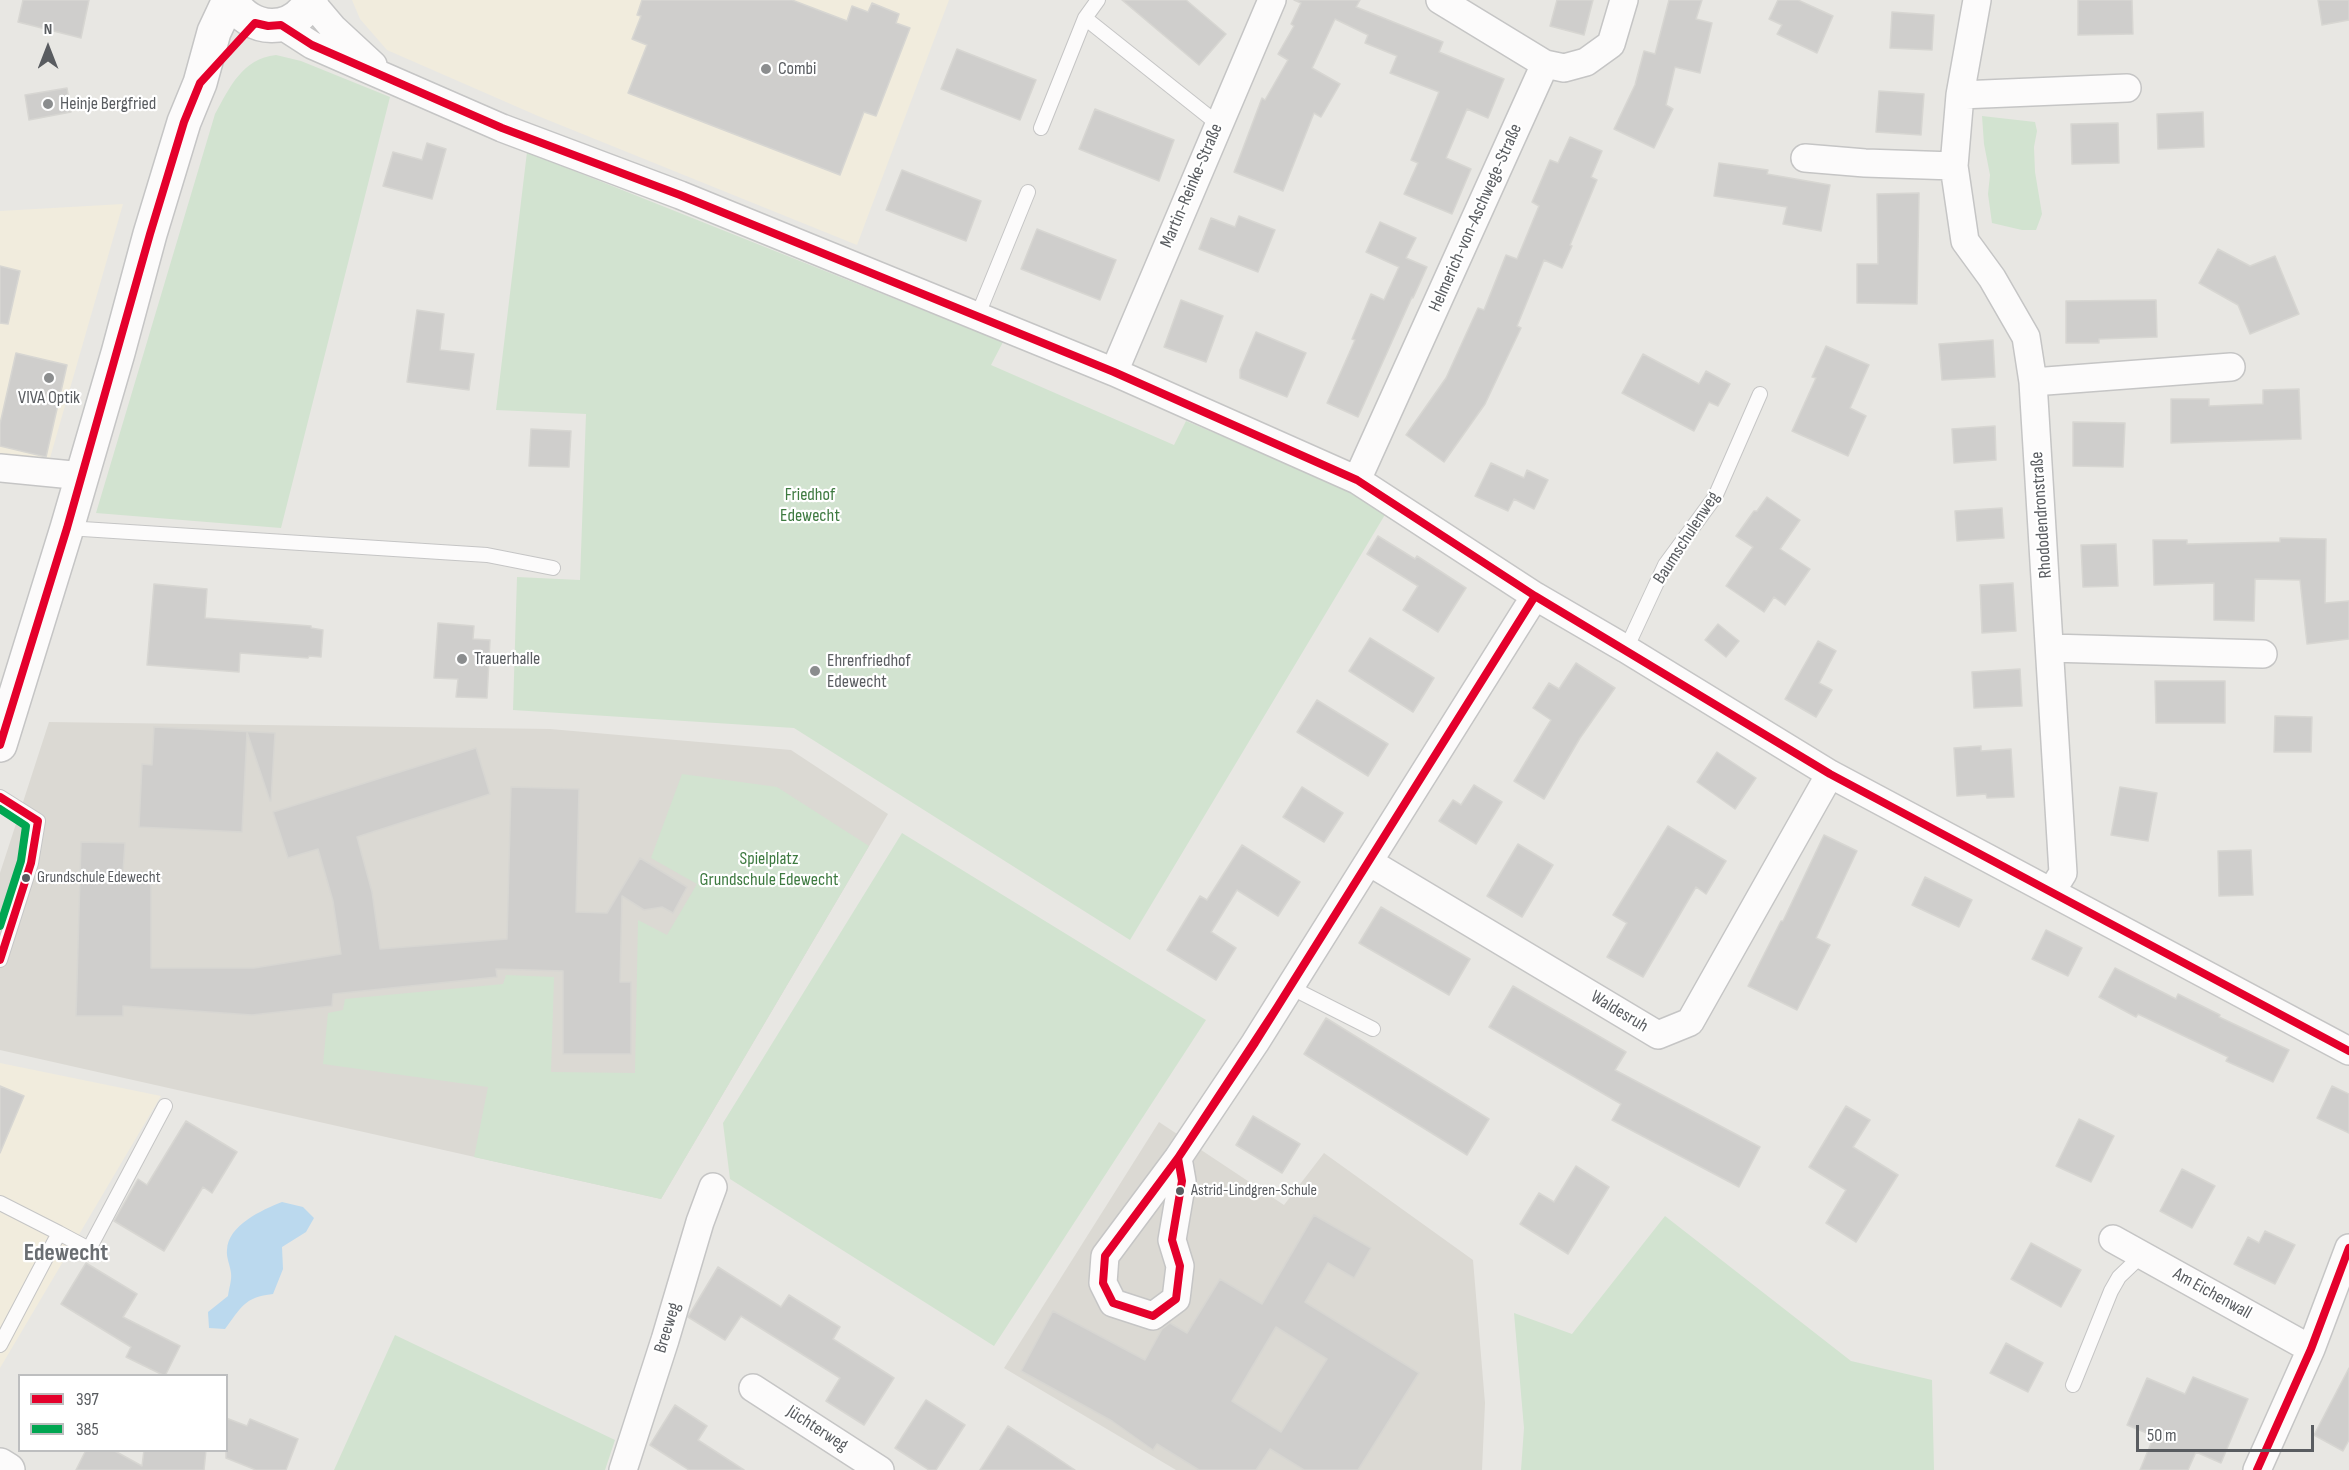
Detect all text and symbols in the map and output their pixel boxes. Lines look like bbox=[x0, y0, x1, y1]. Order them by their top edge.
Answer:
north arrow bbox=[18, 18, 78, 78]
text: N bbox=[44, 20, 52, 39]
place label: Combi bbox=[778, 58, 816, 80]
marker: Combi bbox=[759, 62, 773, 76]
place label: Heinje Bergfried bbox=[60, 93, 156, 115]
marker: Heinje Bergfried bbox=[41, 97, 55, 111]
street label: Martin-Reinke-Straße bbox=[1156, 121, 1228, 251]
street label: Helmerich-von-Aschwege-Straße bbox=[1425, 121, 1527, 315]
marker: VIVA Optik bbox=[42, 371, 56, 385]
place label: VIVA Optik bbox=[18, 387, 80, 409]
street label: Rhododendronstraße bbox=[2027, 451, 2057, 579]
park label: Friedhof Edewecht bbox=[780, 484, 840, 526]
street label: Baumschulenweg bbox=[1649, 488, 1725, 588]
place label: Trauerhalle bbox=[474, 648, 540, 670]
place label: Ehrenfriedhof Edewecht bbox=[827, 650, 911, 692]
marker: Trauerhalle bbox=[455, 652, 469, 666]
marker: Ehrenfriedhof Edewecht bbox=[808, 664, 822, 678]
park label: Spielplatz Grundschule Edewecht bbox=[699, 848, 839, 890]
place label: Grundschule Edewecht bbox=[37, 868, 161, 888]
marker: Grundschule Edewecht bbox=[20, 872, 32, 884]
street label: Waldesruh bbox=[1586, 986, 1652, 1038]
place label: Astrid-Lindgren-Schule bbox=[1191, 1181, 1317, 1201]
marker: Astrid-Lindgren-Schule bbox=[1174, 1185, 1186, 1197]
district label: Edewecht bbox=[24, 1240, 108, 1268]
street label: Am Eichenwall bbox=[2169, 1264, 2255, 1324]
street label: Breeweg bbox=[650, 1300, 686, 1356]
legend bbox=[18, 1374, 228, 1452]
text: 397 bbox=[76, 1389, 99, 1410]
street label: Jüchterweg bbox=[782, 1401, 852, 1457]
scale bar bbox=[2139, 1413, 2318, 1451]
text: 385 bbox=[76, 1419, 99, 1440]
text: 50 m bbox=[2147, 1425, 2177, 1446]

